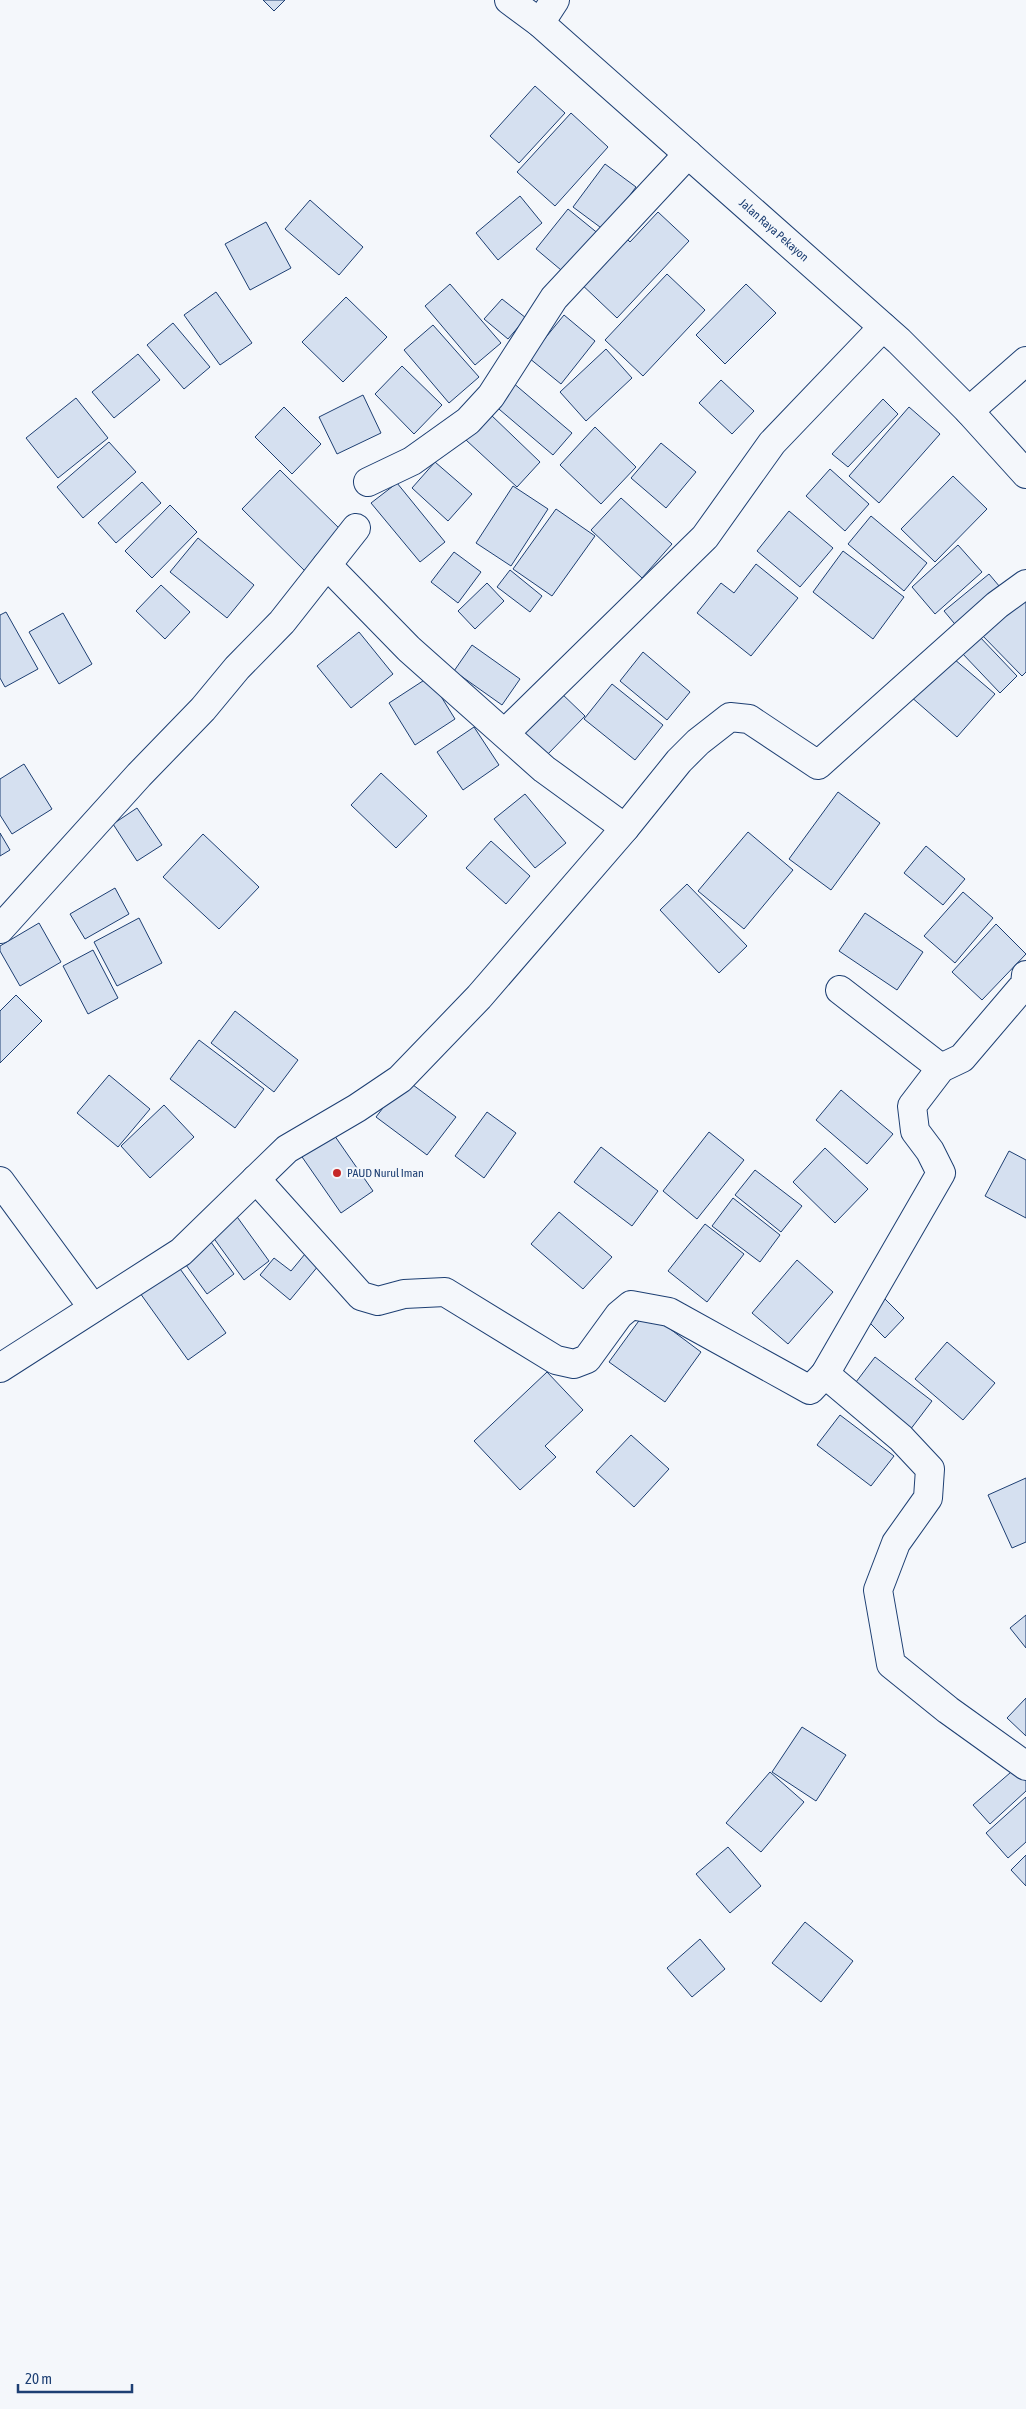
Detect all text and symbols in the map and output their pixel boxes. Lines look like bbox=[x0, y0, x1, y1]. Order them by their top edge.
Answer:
street label: Jalan Raya Pekayon bbox=[736, 196, 811, 264]
place label: PAUD Nurul Iman bbox=[347, 1166, 424, 1180]
marker: PAUD Nurul Iman bbox=[331, 1167, 343, 1179]
scale bar bbox=[18, 2362, 131, 2394]
text: 20 m bbox=[25, 2370, 52, 2387]

